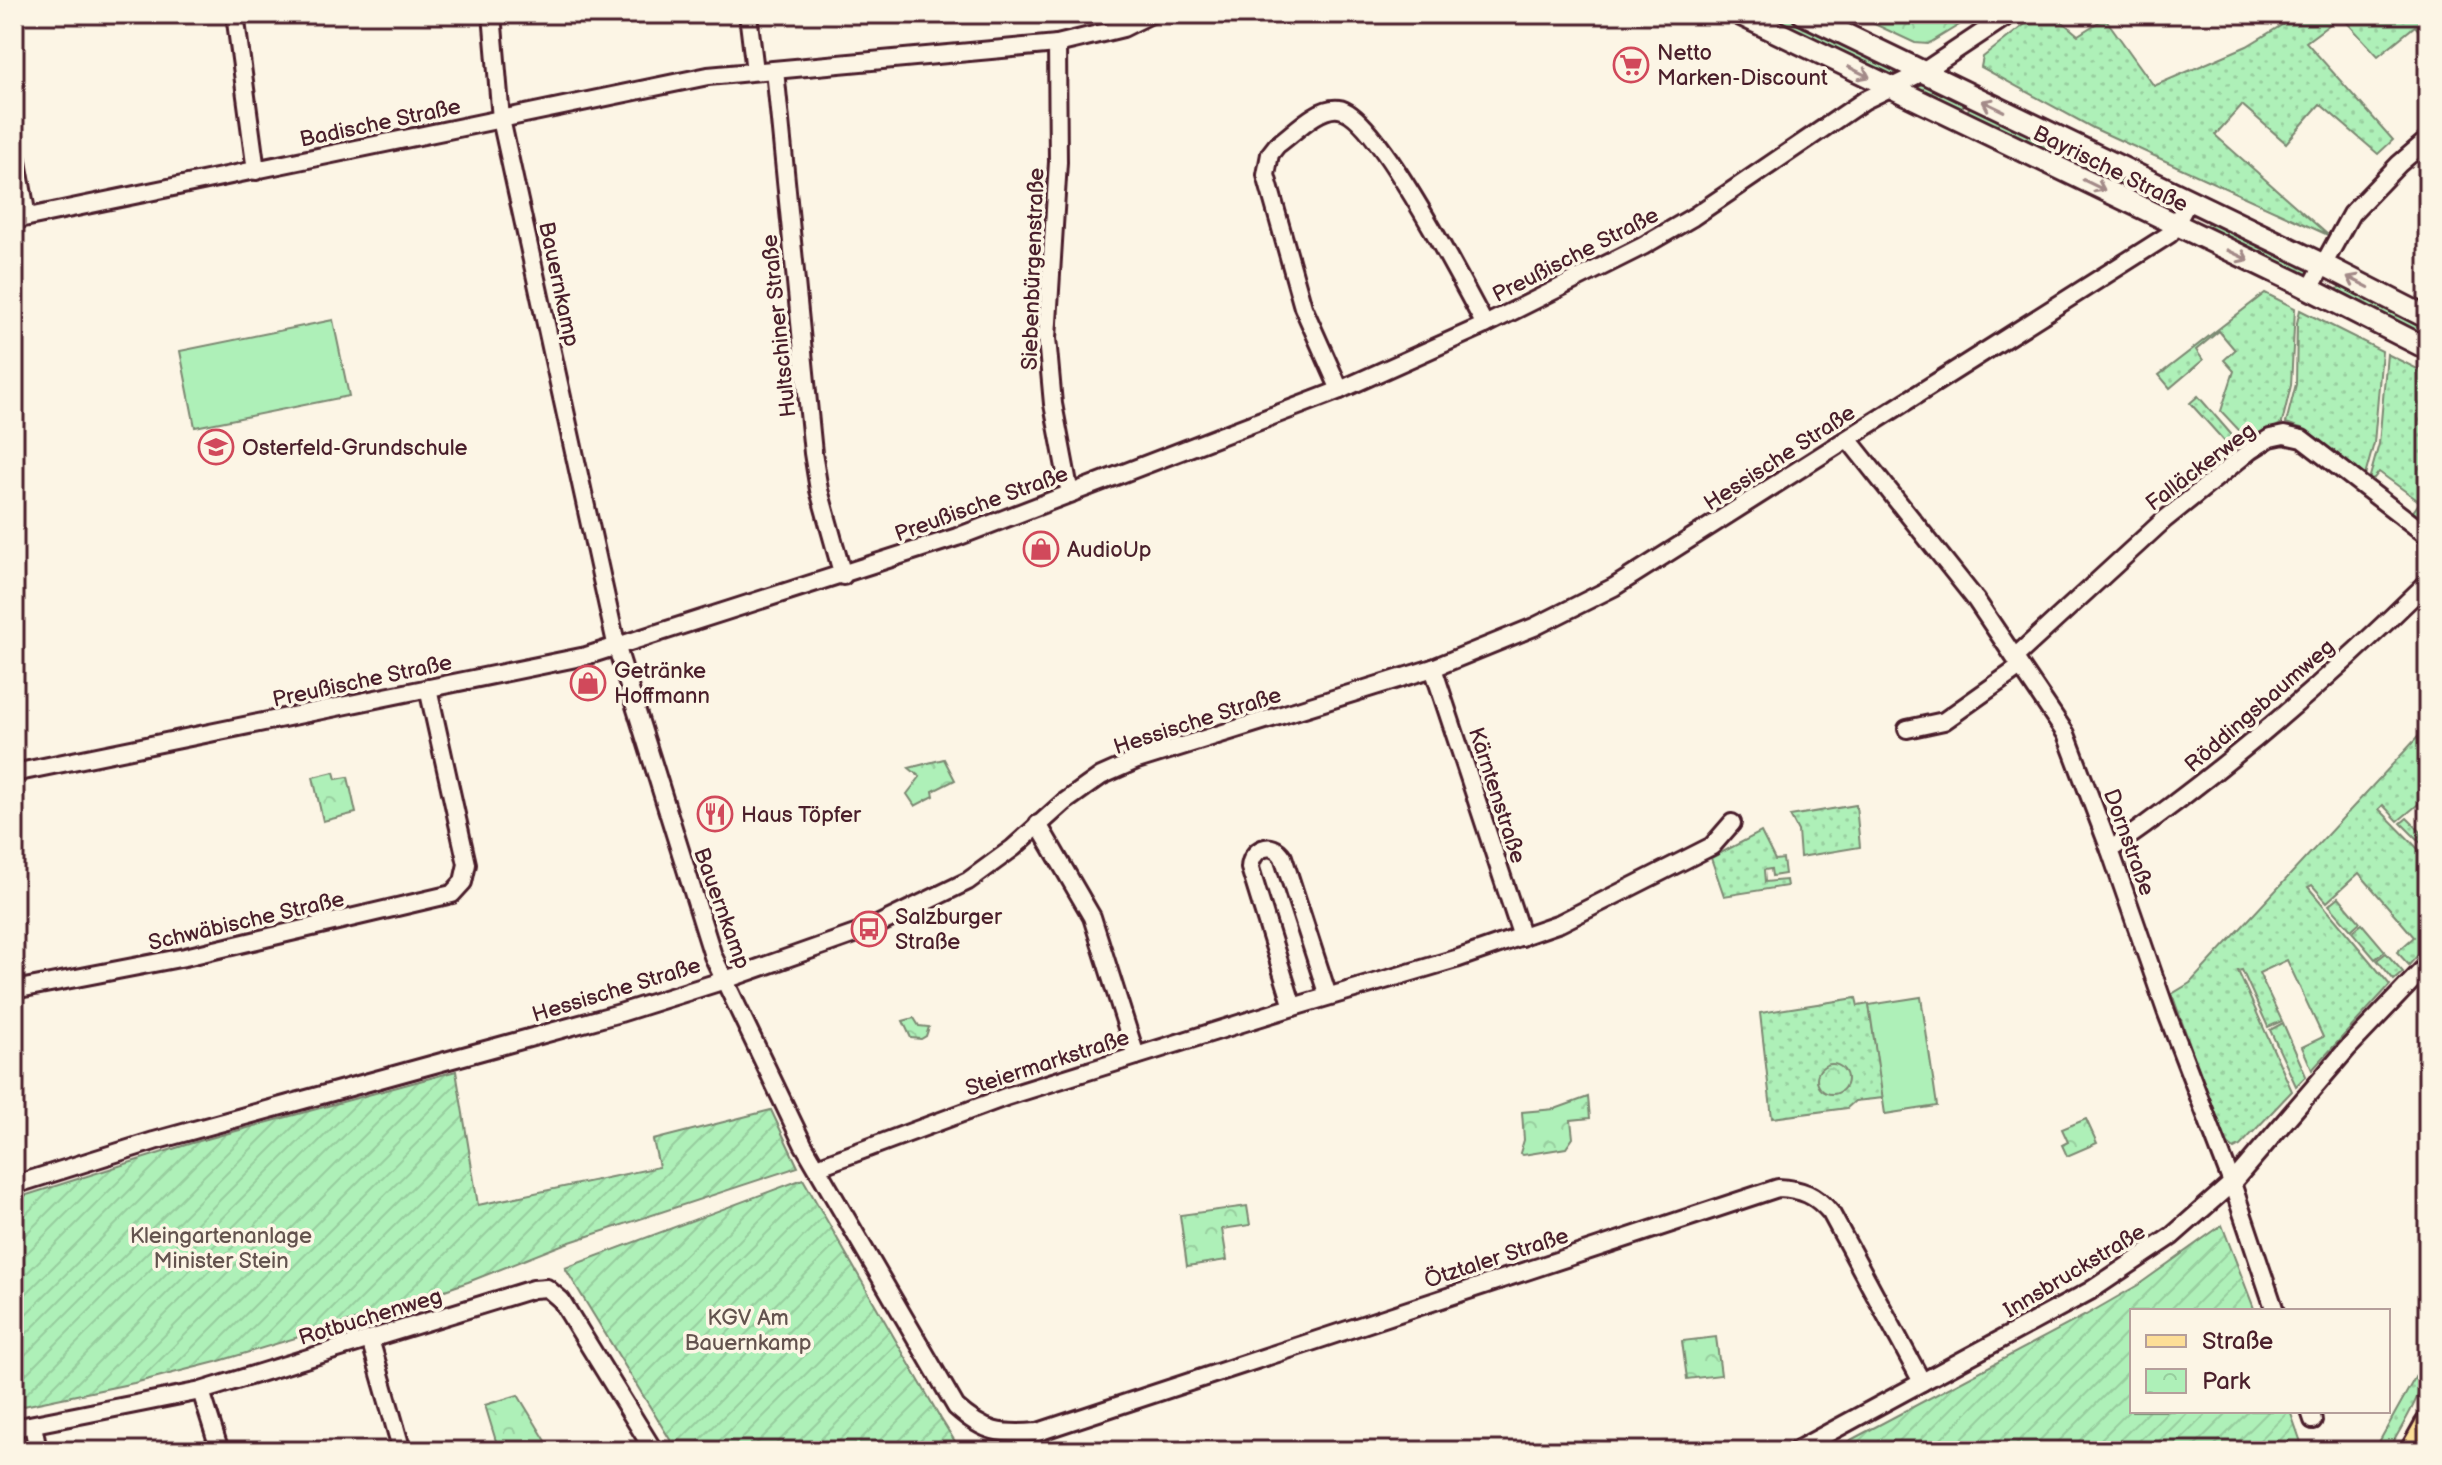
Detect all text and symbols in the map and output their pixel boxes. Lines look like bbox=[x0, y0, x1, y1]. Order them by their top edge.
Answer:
place label: Netto Marken-Discount bbox=[1657, 40, 1828, 92]
supermarket icon: Netto Marken-Discount bbox=[1612, 46, 1650, 84]
one-way arrow bbox=[1847, 65, 1871, 80]
street label: Badische Straße bbox=[297, 93, 463, 154]
one-way arrow bbox=[1981, 98, 2005, 113]
street label: Bayrische Straße bbox=[2028, 120, 2192, 219]
street label: Siebenbürgenstraße bbox=[1016, 167, 1051, 371]
one-way arrow bbox=[2081, 178, 2105, 194]
street label: Preußische Straße bbox=[1488, 202, 1663, 309]
street label: Bauernkamp bbox=[532, 219, 585, 349]
street label: Hultschiner Straße bbox=[756, 233, 803, 419]
one-way arrow bbox=[2226, 248, 2250, 263]
one-way arrow bbox=[2347, 274, 2371, 290]
street label: Hessische Straße bbox=[1699, 399, 1860, 517]
street label: Falläckerweg bbox=[2141, 417, 2261, 517]
school or university icon: Osterfeld-Grundschule bbox=[197, 428, 235, 466]
place label: Osterfeld-Grundschule bbox=[242, 435, 468, 462]
street label: Preußische Straße bbox=[891, 460, 1072, 548]
shop icon: AudioUp bbox=[1022, 530, 1060, 568]
place label: AudioUp bbox=[1067, 537, 1152, 564]
street label: Röddingsbaumweg bbox=[2179, 634, 2340, 779]
street label: Preußische Straße bbox=[270, 649, 454, 714]
place label: Getränke Hoffmann bbox=[614, 658, 710, 710]
shop icon: Getränke Hoffmann bbox=[569, 664, 607, 702]
street label: Hessische Straße bbox=[1110, 682, 1285, 761]
street label: Kärntenstraße bbox=[1462, 724, 1531, 867]
street label: Dornstraße bbox=[2097, 786, 2160, 900]
restaurant icon: Haus Töpfer bbox=[696, 795, 734, 833]
place label: Haus Töpfer bbox=[741, 802, 862, 829]
street label: Bauernkamp bbox=[687, 844, 756, 973]
street label: Schwäbische Straße bbox=[146, 886, 347, 957]
place label: Salzburger Straße bbox=[895, 904, 1003, 956]
bus stop icon: Salzburger Straße bbox=[850, 910, 888, 948]
street label: Hessische Straße bbox=[529, 952, 704, 1029]
street label: Steiermarkstraße bbox=[962, 1024, 1133, 1103]
street label: Innsbruckstraße bbox=[1999, 1218, 2151, 1324]
street label: Ötztaler Straße bbox=[1421, 1221, 1572, 1294]
park label: Kleingartenanlage Minister Stein bbox=[130, 1223, 312, 1275]
street label: Rotbuchenweg bbox=[295, 1283, 445, 1352]
park label: KGV Am Bauernkamp bbox=[685, 1305, 812, 1357]
legend bbox=[2130, 1309, 2390, 1413]
text: Straße bbox=[2202, 1327, 2273, 1356]
text: Park bbox=[2202, 1367, 2250, 1396]

